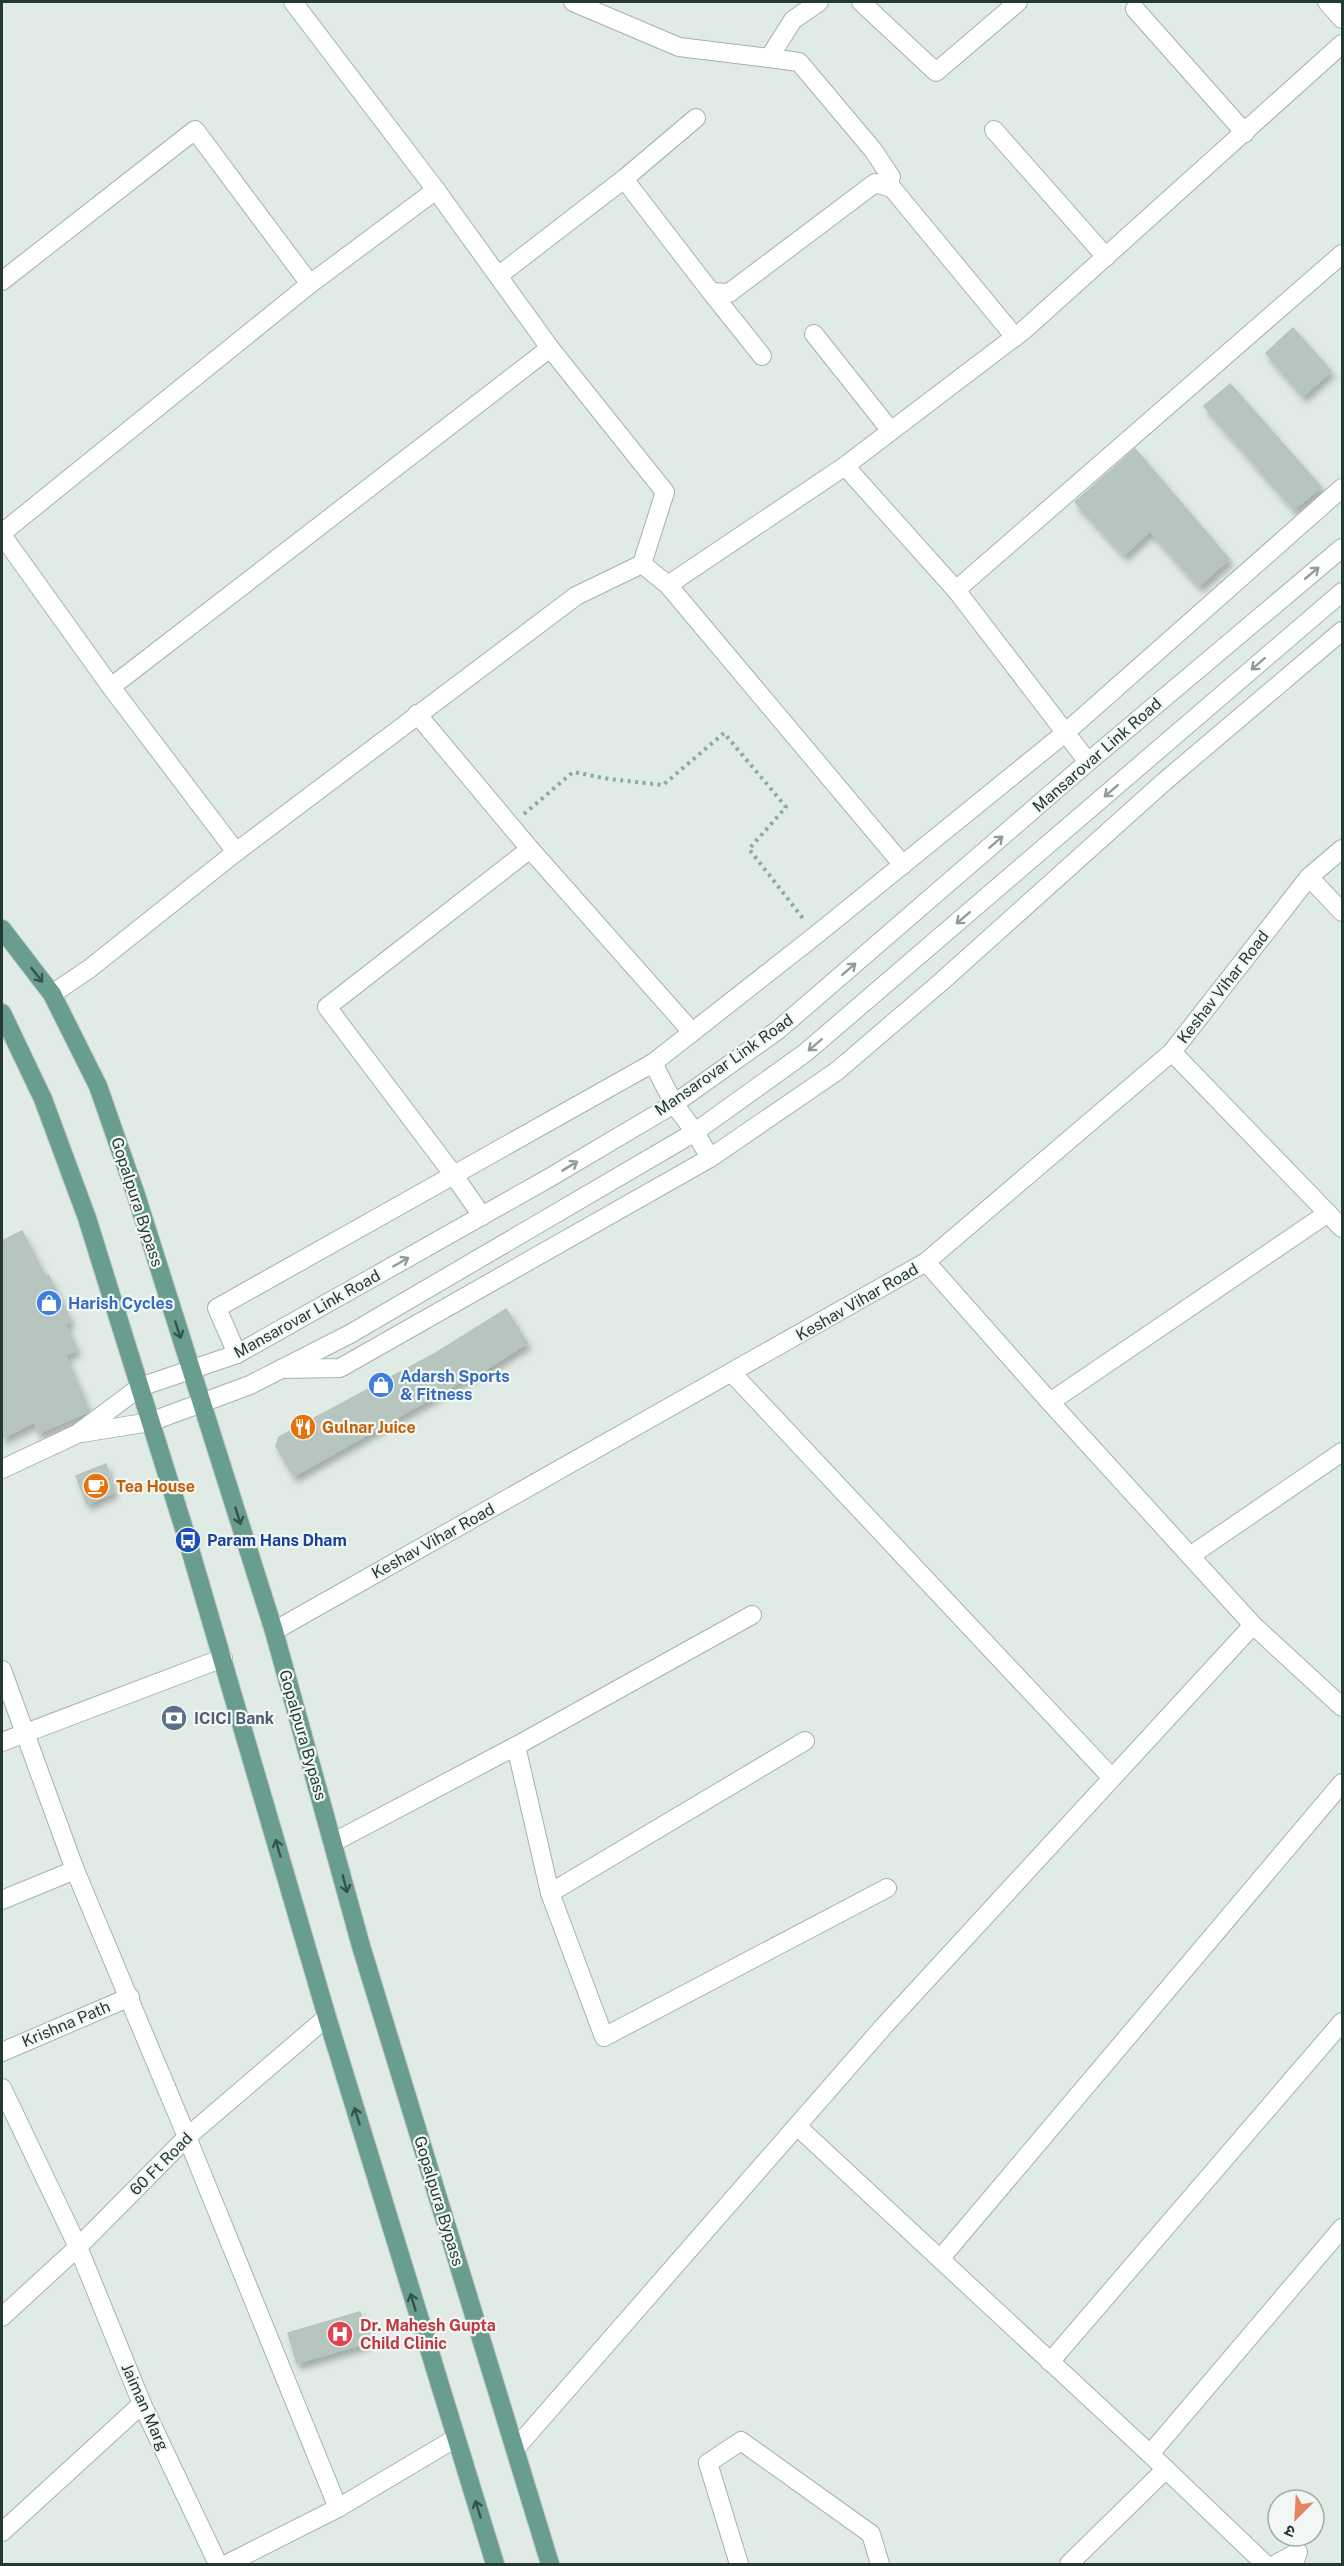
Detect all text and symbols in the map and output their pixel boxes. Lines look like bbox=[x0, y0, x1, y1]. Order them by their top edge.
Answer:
one-way arrow bbox=[1304, 566, 1319, 580]
one-way arrow bbox=[1251, 657, 1266, 671]
street label: Mansarovar Link Road bbox=[1029, 694, 1165, 816]
one-way arrow bbox=[1104, 784, 1119, 798]
one-way arrow bbox=[989, 835, 1004, 849]
one-way arrow bbox=[956, 911, 971, 925]
street label: Keshav Vihar Road bbox=[1173, 927, 1273, 1047]
one-way arrow bbox=[841, 962, 856, 976]
one-way arrow bbox=[31, 967, 44, 983]
street label: Mansarovar Link Road bbox=[651, 1010, 797, 1120]
one-way arrow bbox=[807, 1038, 822, 1052]
street label: Gopalpura Bypass bbox=[107, 1135, 167, 1269]
one-way arrow bbox=[561, 1159, 578, 1171]
one-way arrow bbox=[391, 1256, 409, 1267]
street label: Keshav Vihar Road bbox=[793, 1259, 921, 1345]
street label: Mansarovar Link Road bbox=[231, 1266, 383, 1362]
shop icon: Harish Cycles bbox=[34, 1288, 64, 1318]
place label: Harish Cycles bbox=[68, 1294, 173, 1313]
one-way arrow bbox=[173, 1320, 184, 1339]
place label: Adarsh Sports & Fitness bbox=[400, 1367, 510, 1404]
shop icon: Adarsh Sports & Fitness bbox=[366, 1370, 396, 1400]
restaurant icon: Gulnar Juice bbox=[288, 1412, 318, 1442]
place label: Gulnar Juice bbox=[322, 1418, 416, 1437]
cafe icon: Tea House bbox=[81, 1471, 111, 1501]
place label: Tea House bbox=[116, 1477, 195, 1496]
street label: Keshav Vihar Road bbox=[368, 1499, 498, 1583]
one-way arrow bbox=[233, 1506, 244, 1525]
bus stop icon: Param Hans Dham bbox=[173, 1525, 203, 1555]
place label: Param Hans Dham bbox=[207, 1531, 347, 1550]
street label: Gopalpura Bypass bbox=[275, 1667, 331, 1803]
bank icon: ICICI Bank bbox=[159, 1703, 189, 1733]
place label: ICICI Bank bbox=[194, 1709, 274, 1728]
one-way arrow bbox=[272, 1839, 283, 1858]
one-way arrow bbox=[340, 1875, 352, 1894]
street label: Krishna Path bbox=[19, 1997, 113, 2051]
one-way arrow bbox=[351, 2107, 362, 2126]
street label: 60 Ft Road bbox=[126, 2129, 196, 2199]
street label: Gopalpura Bypass bbox=[410, 2134, 468, 2268]
one-way arrow bbox=[407, 2293, 418, 2312]
place label: Dr. Mahesh Gupta Child Clinic bbox=[360, 2316, 496, 2353]
hospital icon: Dr. Mahesh Gupta Child Clinic bbox=[325, 2319, 355, 2349]
street label: Jaiman Marg bbox=[117, 2360, 173, 2454]
north arrow bbox=[1266, 2488, 1326, 2548]
one-way arrow bbox=[472, 2500, 483, 2519]
text: उ bbox=[1281, 2520, 1298, 2542]

